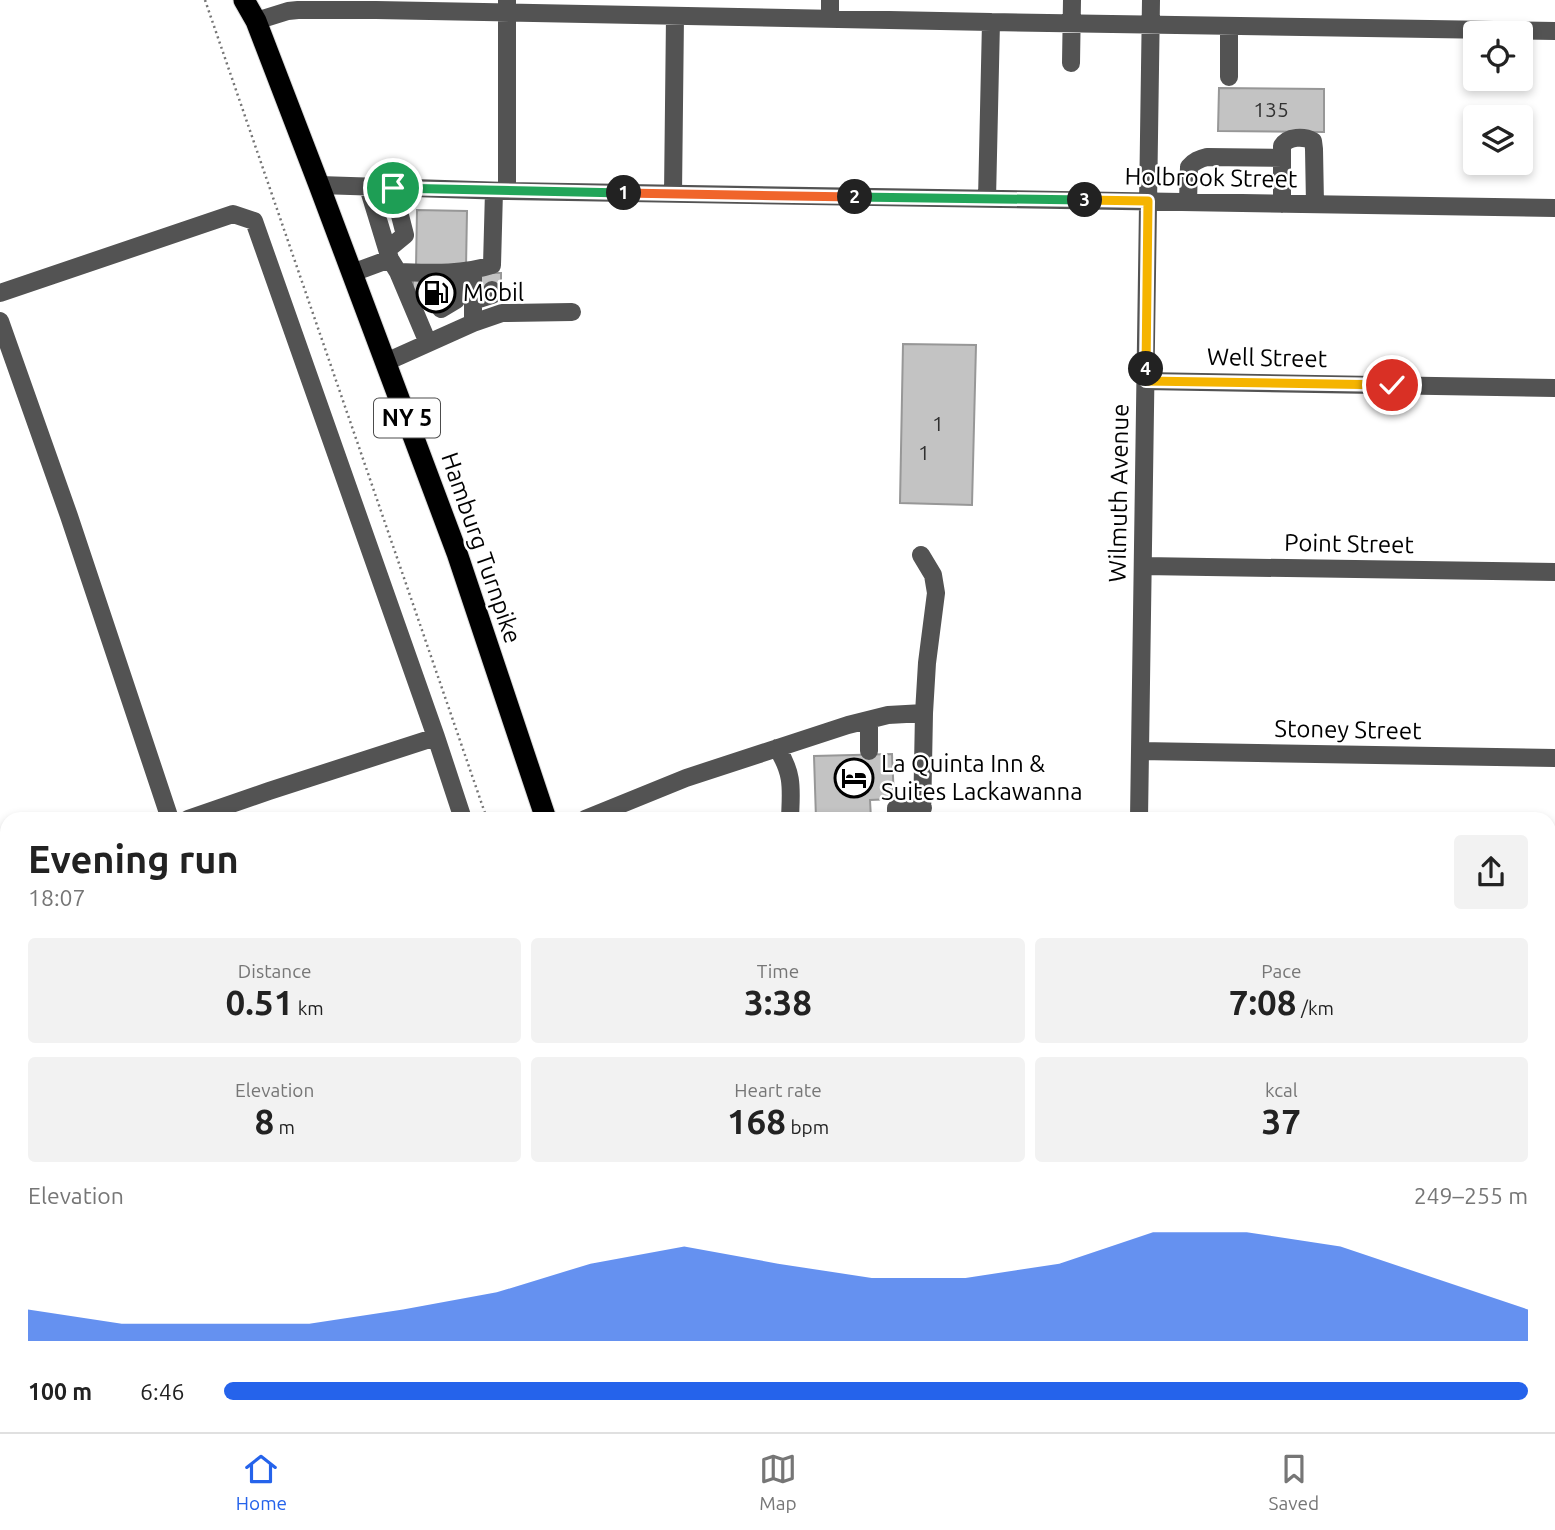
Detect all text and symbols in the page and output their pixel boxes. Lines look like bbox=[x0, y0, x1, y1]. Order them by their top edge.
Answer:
map controls bbox=[1463, 21, 1533, 175]
button: locate bbox=[1463, 21, 1533, 91]
house number: 135 bbox=[1253, 97, 1289, 121]
button: layers bbox=[1463, 105, 1533, 175]
pin bbox=[363, 158, 423, 218]
street label: Holbrook Street bbox=[1124, 162, 1298, 193]
icon: arrive bbox=[374, 169, 412, 207]
pin: 1 bbox=[606, 176, 642, 210]
pin: 2 bbox=[838, 180, 872, 214]
text: 1 bbox=[618, 181, 629, 203]
pin: 3 bbox=[1068, 182, 1102, 218]
text: 2 bbox=[849, 185, 860, 207]
text: 3 bbox=[1079, 188, 1090, 210]
fuel station icon: Mobil bbox=[415, 272, 457, 314]
place label: Mobil bbox=[463, 279, 524, 306]
street label: Well Street bbox=[1207, 343, 1328, 372]
pin: 4 bbox=[1128, 352, 1164, 386]
pin bbox=[1362, 355, 1422, 415]
text: 4 bbox=[1140, 357, 1151, 379]
icon: check bbox=[1373, 366, 1411, 404]
road number: NY 5 bbox=[374, 398, 440, 438]
street label: Wilmuth Avenue bbox=[1103, 403, 1134, 583]
house number: 1 bbox=[932, 411, 944, 435]
house number: 1 bbox=[918, 440, 930, 464]
street label: Hamburg Turnpike bbox=[436, 449, 527, 647]
street label: Point Street bbox=[1284, 529, 1415, 558]
street label: Stoney Street bbox=[1274, 715, 1422, 744]
place label: La Quinta Inn & Suites Lackawanna bbox=[881, 750, 1082, 805]
hotel icon: La Quinta Inn & Suites Lackawanna bbox=[833, 757, 875, 799]
button: share bbox=[1454, 835, 1528, 909]
text: Evening run bbox=[28, 838, 239, 880]
text: 18:07 bbox=[28, 885, 86, 910]
text: Distance bbox=[238, 960, 311, 982]
text: Time bbox=[757, 960, 799, 982]
text: Pace bbox=[1261, 960, 1301, 982]
text: 0.51 bbox=[226, 982, 293, 1022]
text: 3:38 bbox=[744, 982, 812, 1022]
text: 7:08 bbox=[1229, 982, 1297, 1022]
text: km bbox=[293, 997, 324, 1019]
text: /km bbox=[1297, 997, 1334, 1019]
text: Elevation bbox=[235, 1079, 314, 1101]
text: Heart rate bbox=[734, 1079, 822, 1101]
text: kcal bbox=[1265, 1079, 1298, 1101]
text: 8 bbox=[254, 1101, 274, 1141]
text: 168 bbox=[727, 1101, 786, 1141]
text: 37 bbox=[1262, 1101, 1301, 1141]
text: m bbox=[274, 1116, 295, 1138]
text: bpm bbox=[786, 1116, 829, 1138]
text: Elevation bbox=[28, 1183, 124, 1208]
text: 249–255 m bbox=[1414, 1183, 1528, 1208]
text: 100 m bbox=[28, 1379, 92, 1404]
text: 6:46 bbox=[140, 1379, 185, 1404]
tab: Home bbox=[236, 1450, 287, 1514]
tab: Map bbox=[759, 1450, 797, 1514]
tab: Saved bbox=[1269, 1450, 1319, 1514]

